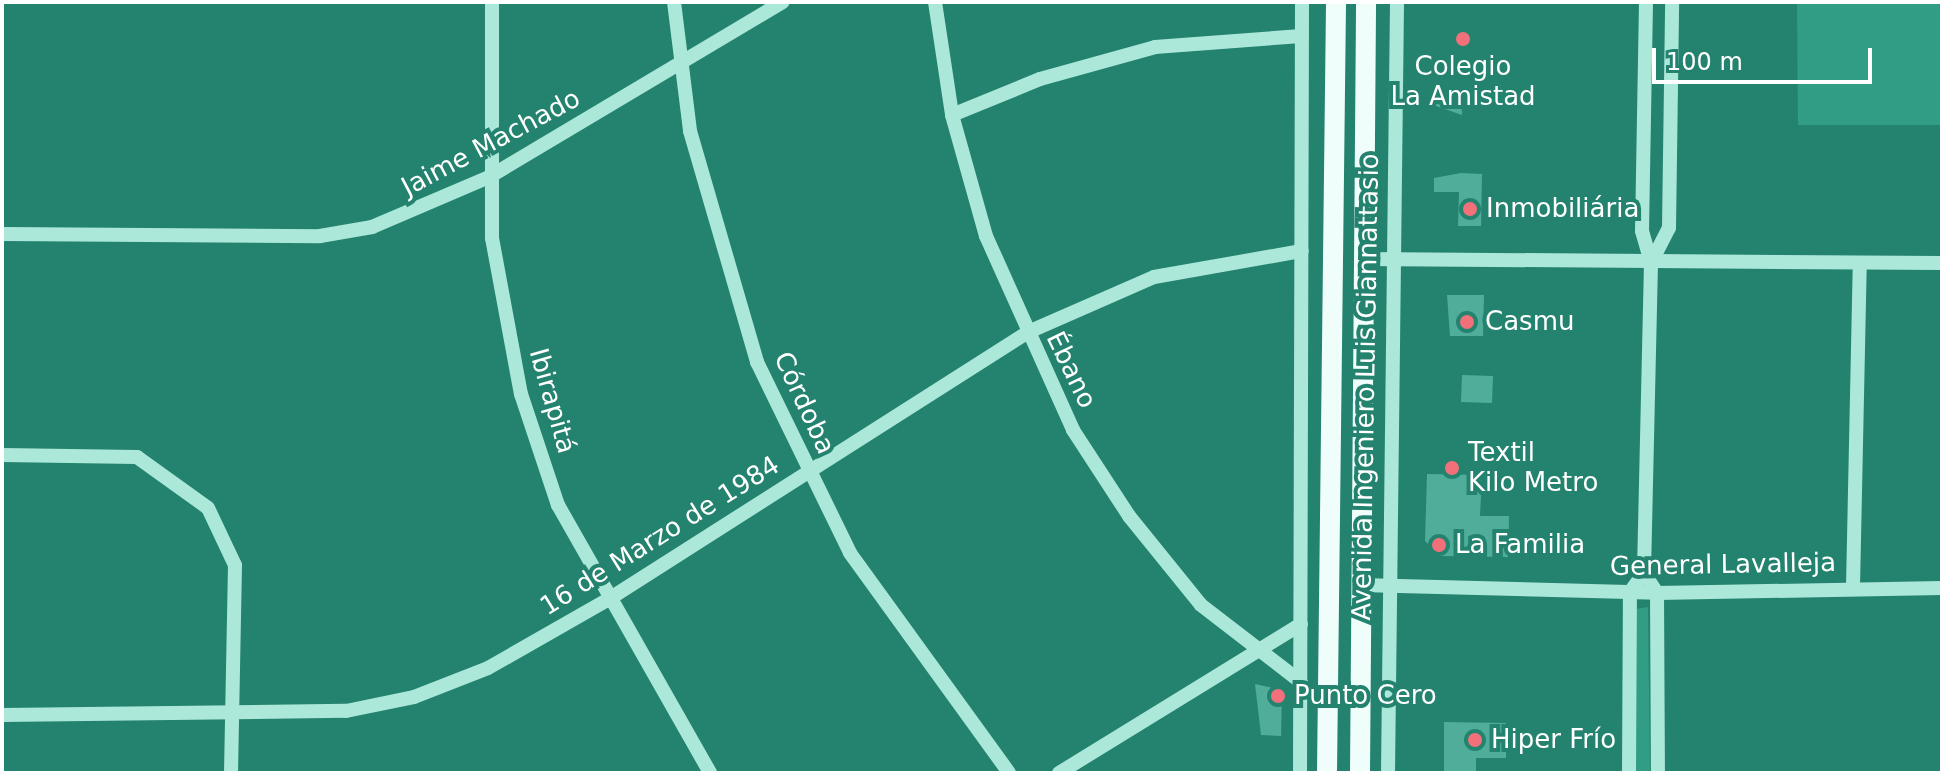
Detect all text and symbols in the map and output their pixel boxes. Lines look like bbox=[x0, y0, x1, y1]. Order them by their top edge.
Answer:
marker: Colegio La Amistad bbox=[1454, 30, 1472, 48]
scale bar bbox=[1656, 32, 1876, 82]
text: 100 m bbox=[1666, 48, 1743, 76]
place label: Colegio La Amistad bbox=[1390, 51, 1536, 112]
street label: Jaime Machado bbox=[396, 83, 586, 203]
street label: Avenida Ingeniero Luis Giannattasio bbox=[1346, 153, 1386, 621]
place label: Inmobiliária bbox=[1486, 193, 1639, 225]
marker: Inmobiliária bbox=[1461, 200, 1479, 218]
place label: Casmu bbox=[1485, 306, 1574, 338]
marker: Casmu bbox=[1456, 311, 1478, 333]
street label: Ébano bbox=[1039, 327, 1103, 413]
street label: Ibirapitá bbox=[522, 345, 582, 457]
street label: Córdoba bbox=[767, 347, 841, 459]
place label: Textil Kilo Metro bbox=[1468, 437, 1598, 498]
street label: 16 de Marzo de 1984 bbox=[535, 450, 785, 622]
marker: Textil Kilo Metro bbox=[1443, 459, 1461, 477]
place label: La Familia bbox=[1455, 529, 1585, 561]
marker: La Familia bbox=[1430, 536, 1448, 554]
street label: General Lavalleja bbox=[1610, 547, 1836, 583]
place label: Punto Cero bbox=[1294, 680, 1437, 712]
marker: Punto Cero bbox=[1269, 687, 1287, 705]
place label: Hiper Frío bbox=[1491, 724, 1616, 756]
marker: Hiper Frío bbox=[1466, 731, 1484, 749]

